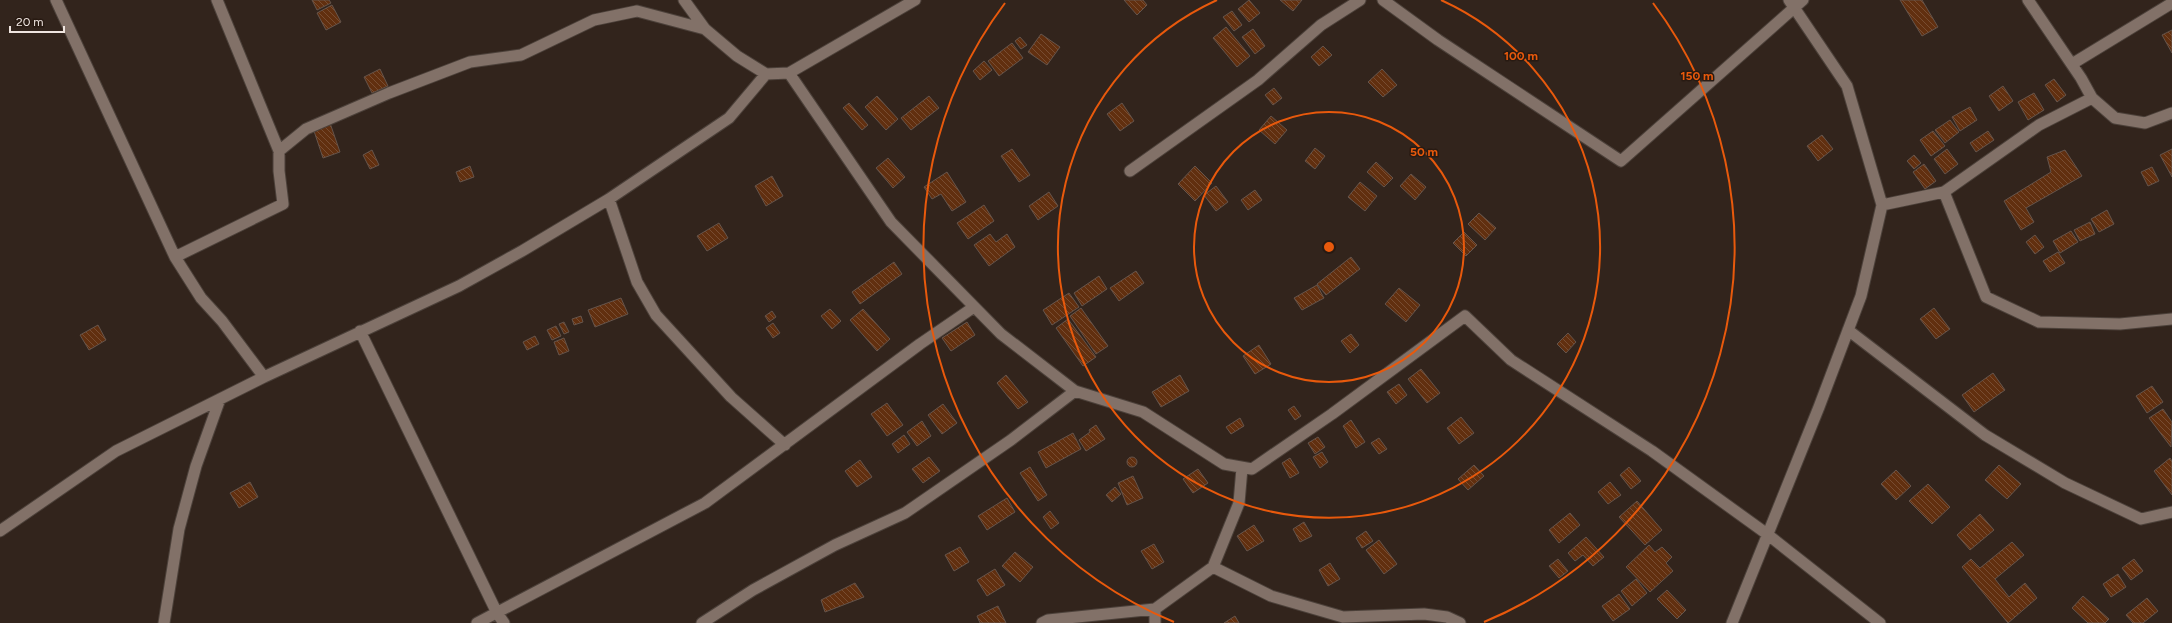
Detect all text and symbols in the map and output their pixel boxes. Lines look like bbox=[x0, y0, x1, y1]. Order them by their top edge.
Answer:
scale bar bbox=[10, 8, 64, 34]
text: 20 m bbox=[16, 15, 44, 29]
text: 100 m bbox=[1504, 49, 1538, 63]
text: 150 m bbox=[1680, 69, 1714, 83]
text: 50 m bbox=[1410, 145, 1438, 159]
centre of rings bbox=[1322, 240, 1336, 254]

